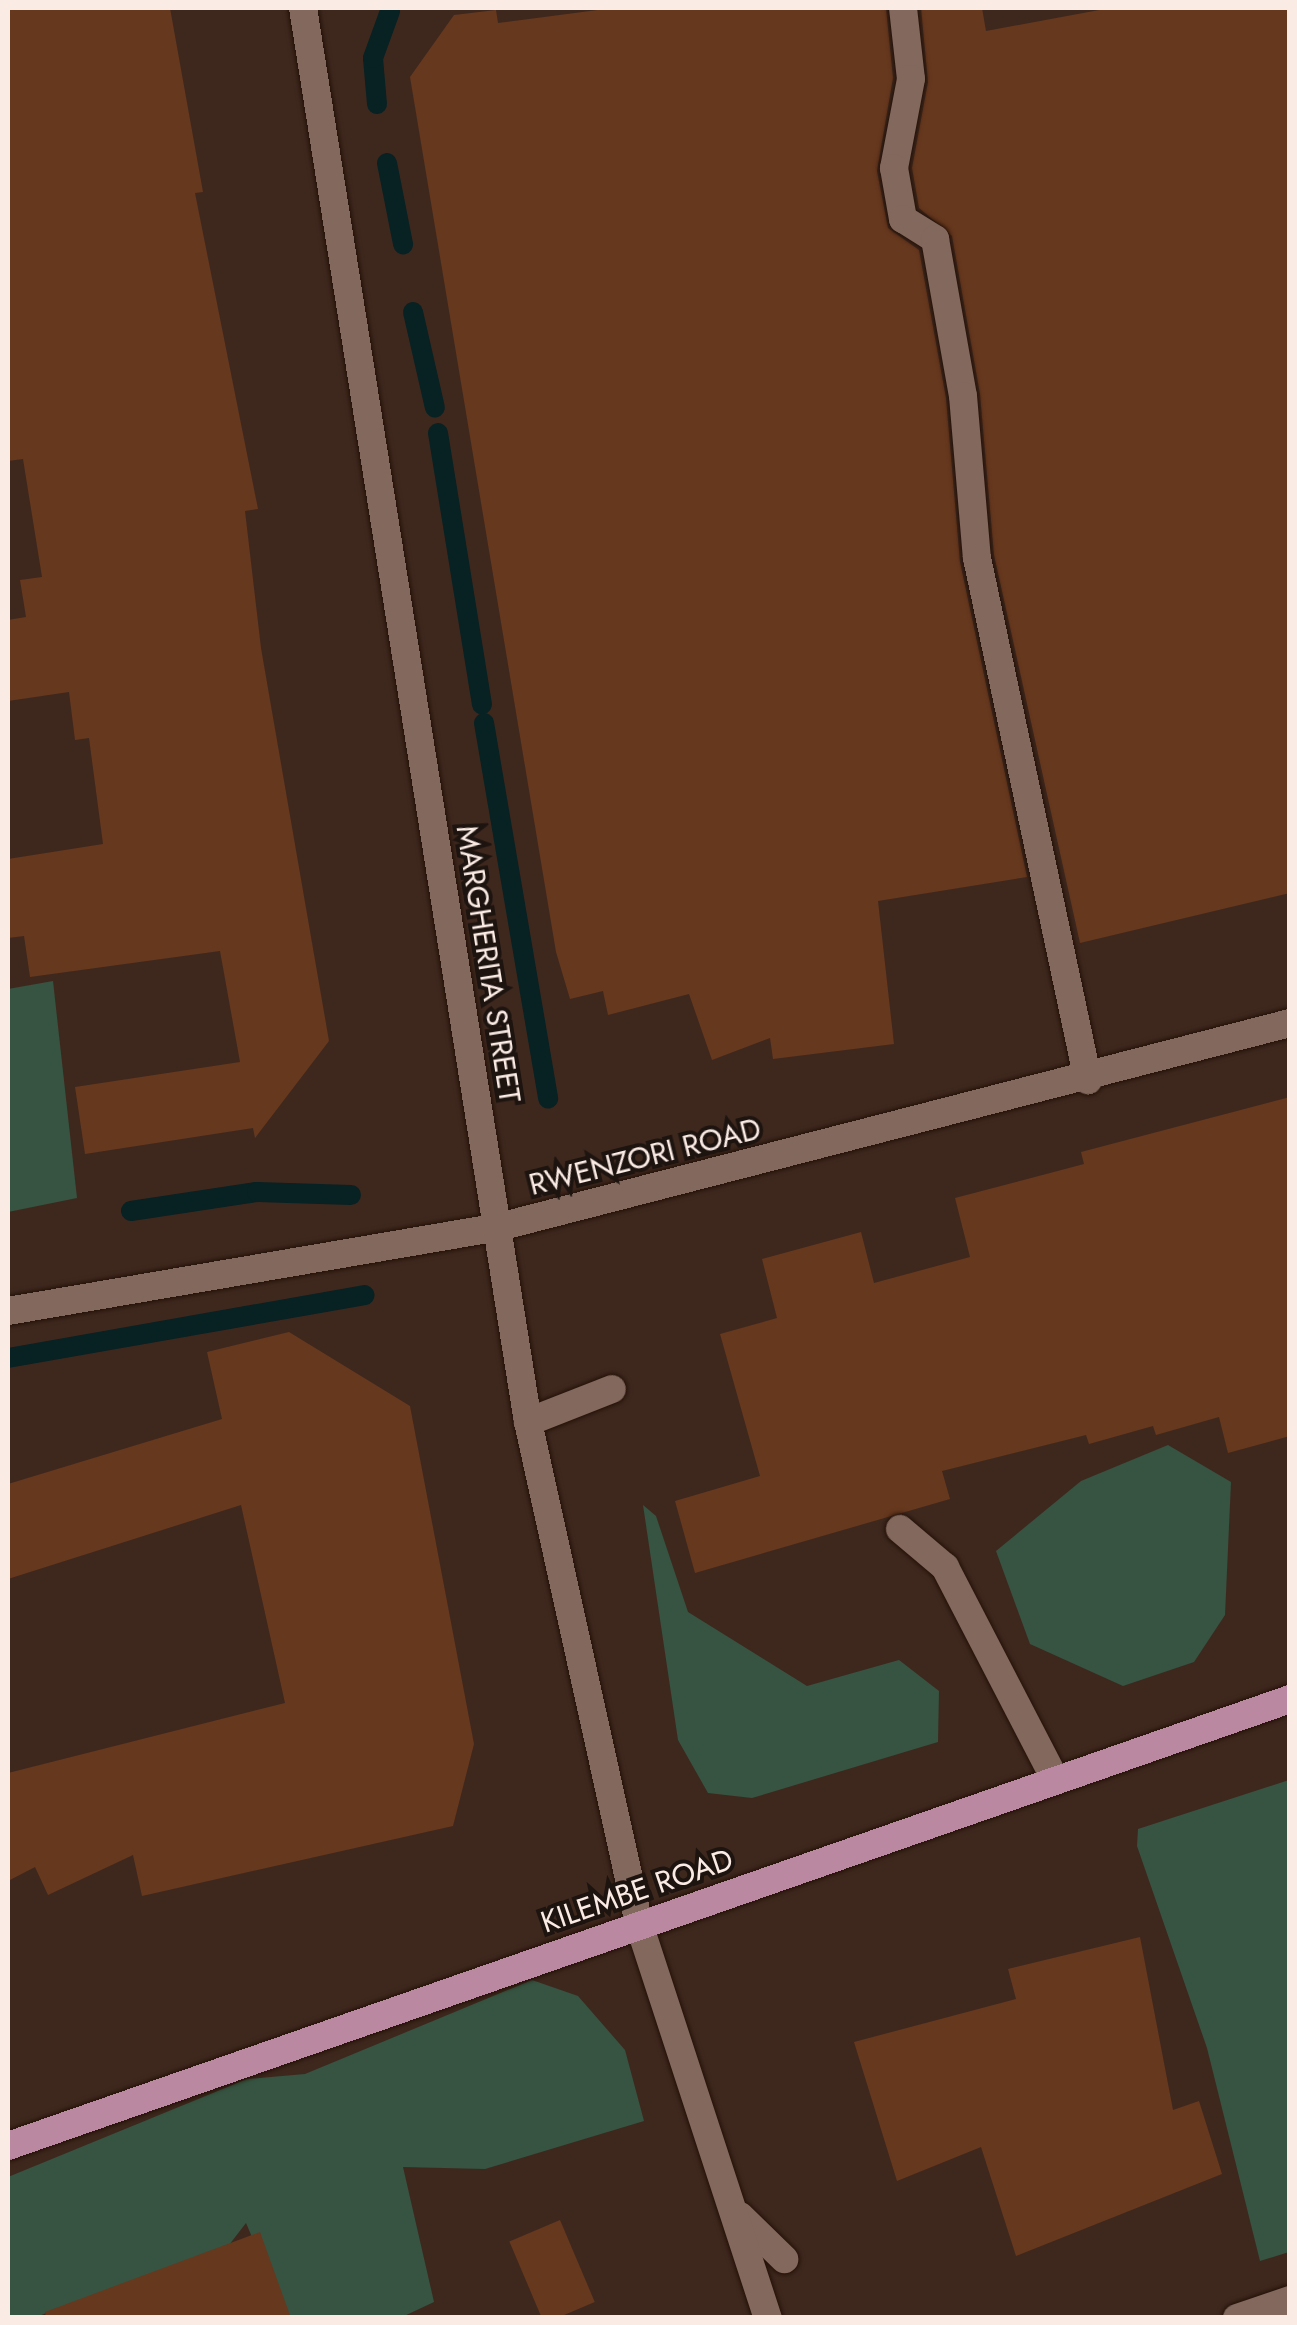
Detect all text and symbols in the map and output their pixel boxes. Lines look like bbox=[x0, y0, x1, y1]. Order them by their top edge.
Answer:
street label: MARGHERITA STREET bbox=[448, 823, 528, 1105]
street label: RWENZORI ROAD bbox=[525, 1111, 765, 1203]
street label: KILEMBE ROAD bbox=[536, 1841, 738, 1941]

